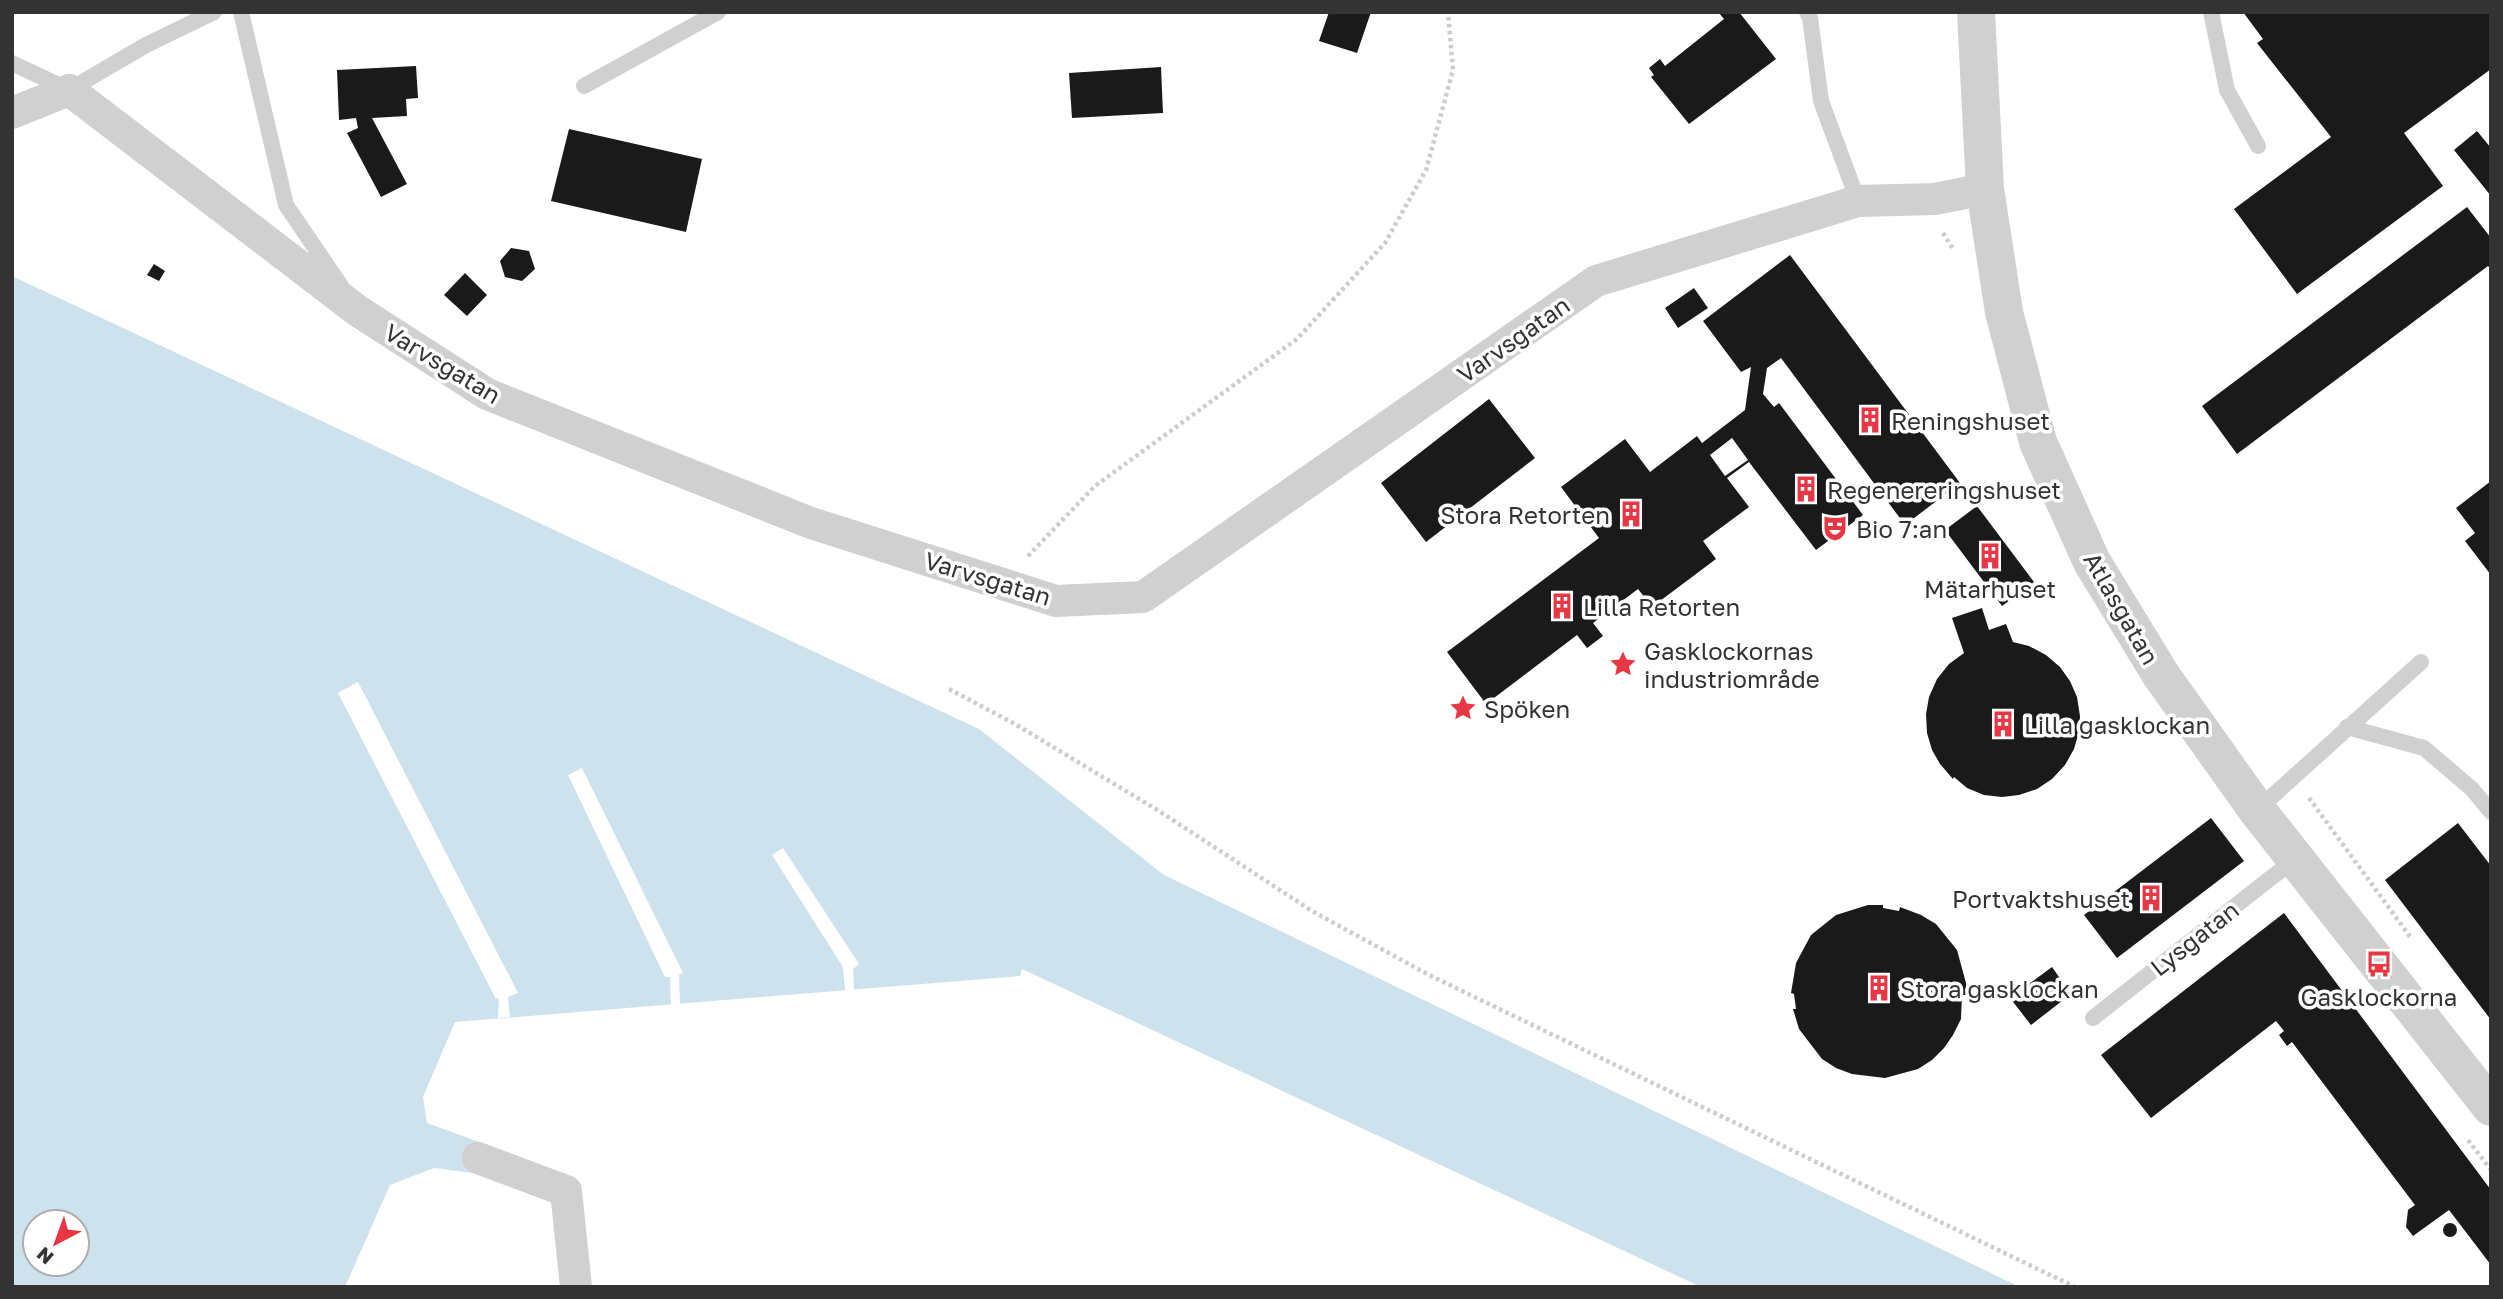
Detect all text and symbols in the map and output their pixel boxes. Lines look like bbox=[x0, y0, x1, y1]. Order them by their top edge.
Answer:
street label: Varvsgatan bbox=[1451, 290, 1575, 388]
street label: Varvsgatan bbox=[380, 317, 506, 409]
building icon: Reningshuset bbox=[1855, 405, 1885, 435]
place label: Reningshuset bbox=[1891, 406, 2050, 435]
building icon: Regenereringshuset bbox=[1791, 474, 1821, 504]
place label: Regenereringshuset bbox=[1827, 475, 2061, 504]
building icon: Stora Retorten bbox=[1616, 499, 1646, 529]
place label: Stora Retorten bbox=[1440, 500, 1610, 529]
theatre icon: Bio 7:an bbox=[1820, 513, 1850, 543]
place label: Bio 7:an bbox=[1856, 514, 1947, 543]
building icon: Mätarhuset bbox=[1975, 541, 2005, 571]
street label: Varvsgatan bbox=[921, 545, 1055, 611]
street label: Atlasgatan bbox=[2078, 547, 2166, 669]
place label: Mätarhuset bbox=[1924, 574, 2056, 603]
building icon: Lilla Retorten bbox=[1547, 591, 1577, 621]
place label: Lilla Retorten bbox=[1583, 592, 1740, 621]
place label: Gasklockornas industriområde bbox=[1644, 636, 1820, 693]
place icon: Gasklockornas industriområde bbox=[1608, 649, 1638, 679]
place icon: Spöken bbox=[1448, 693, 1478, 723]
place label: Spöken bbox=[1484, 694, 1570, 723]
building icon: Lilla gasklockan bbox=[1988, 709, 2018, 739]
place label: Lilla gasklockan bbox=[2024, 710, 2210, 739]
building icon: Portvaktshuset bbox=[2136, 883, 2166, 913]
place label: Portvaktshuset bbox=[1952, 884, 2130, 913]
street label: Lysgatan bbox=[2144, 895, 2244, 981]
bus stop icon: Gasklockorna bbox=[2364, 949, 2394, 979]
building icon: Stora gasklockan bbox=[1864, 973, 1894, 1003]
place label: Stora gasklockan bbox=[1900, 974, 2099, 1003]
place label: Gasklockorna bbox=[2301, 982, 2457, 1011]
north arrow bbox=[21, 1208, 91, 1278]
text: N bbox=[32, 1243, 58, 1270]

